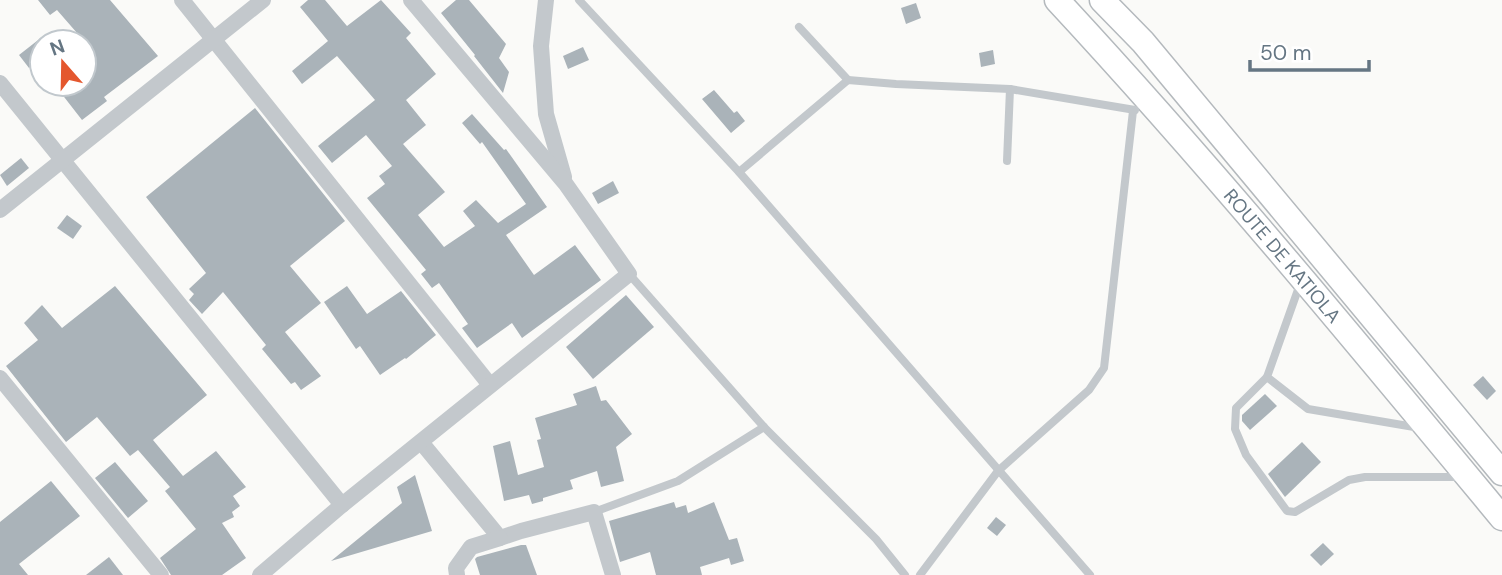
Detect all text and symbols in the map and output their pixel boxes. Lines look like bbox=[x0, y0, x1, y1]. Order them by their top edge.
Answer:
north arrow bbox=[28, 28, 98, 98]
scale bar bbox=[1250, 28, 1369, 72]
text: N bbox=[47, 33, 68, 62]
text: 50 m bbox=[1260, 39, 1311, 67]
street label: ROUTE DE KATIOLA bbox=[1218, 184, 1347, 329]

